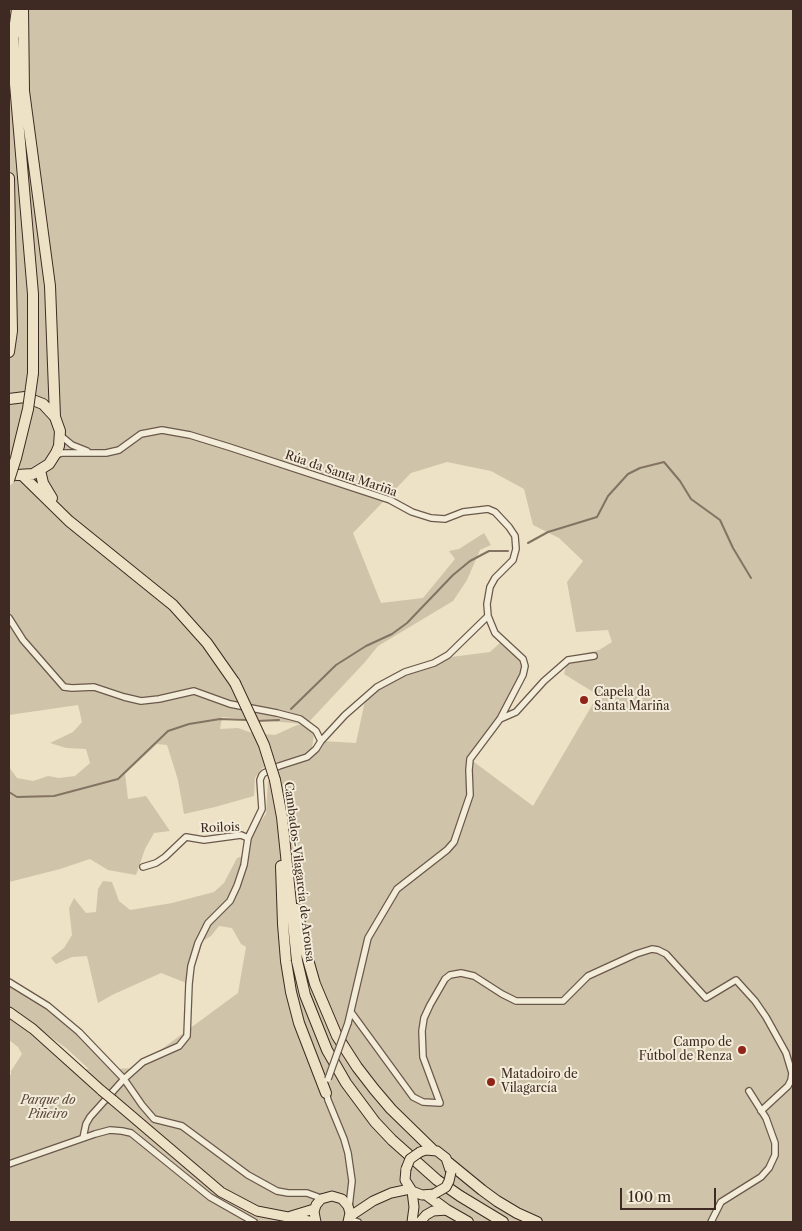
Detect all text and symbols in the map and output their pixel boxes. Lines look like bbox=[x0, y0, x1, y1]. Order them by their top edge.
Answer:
street label: Rúa da Santa Mariña bbox=[283, 448, 399, 500]
place label: Capela da Santa Mariña bbox=[594, 686, 670, 714]
marker: Capela da Santa Mariña bbox=[578, 694, 590, 706]
street label: Cambados-Vilagarcía de Arousa bbox=[281, 781, 317, 963]
street label: Roilois bbox=[200, 820, 240, 836]
place label: Campo de Fútbol de Renza bbox=[639, 1036, 732, 1064]
marker: Campo de Fútbol de Renza bbox=[736, 1044, 748, 1056]
place label: Matadoiro de Vilagarcía bbox=[501, 1068, 578, 1096]
marker: Matadoiro de Vilagarcía bbox=[485, 1076, 497, 1088]
park label: Parque do Piñeiro bbox=[20, 1094, 76, 1122]
scale bar bbox=[622, 1178, 718, 1210]
text: 100 m bbox=[628, 1187, 671, 1206]

